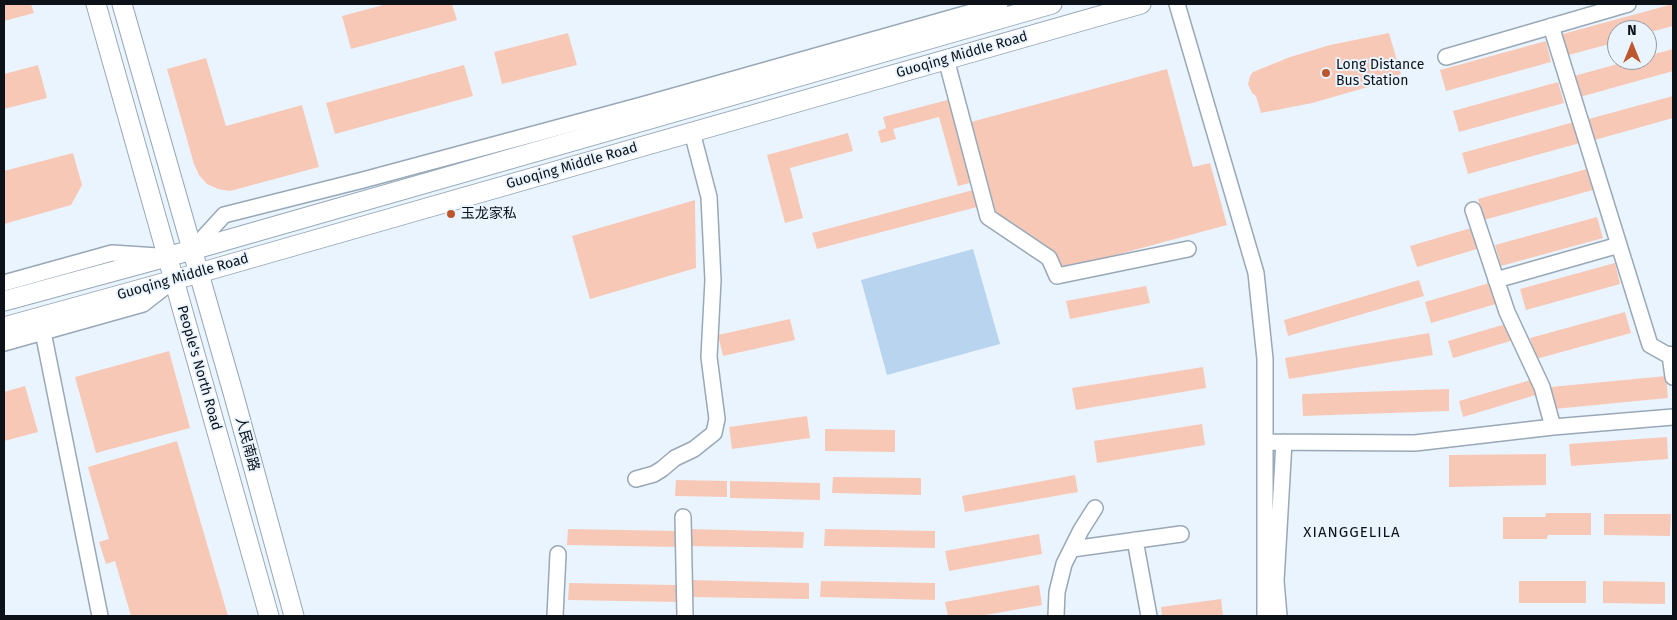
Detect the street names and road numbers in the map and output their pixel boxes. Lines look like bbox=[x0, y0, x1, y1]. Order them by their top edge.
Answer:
street label: Guoqing Middle Road bbox=[894, 28, 1030, 82]
street label: Guoqing Middle Road bbox=[504, 139, 640, 193]
street label: Guoqing Middle Road bbox=[115, 250, 251, 304]
street label: People's North Road bbox=[173, 304, 225, 432]
street label: 人民南路 bbox=[232, 415, 262, 473]

